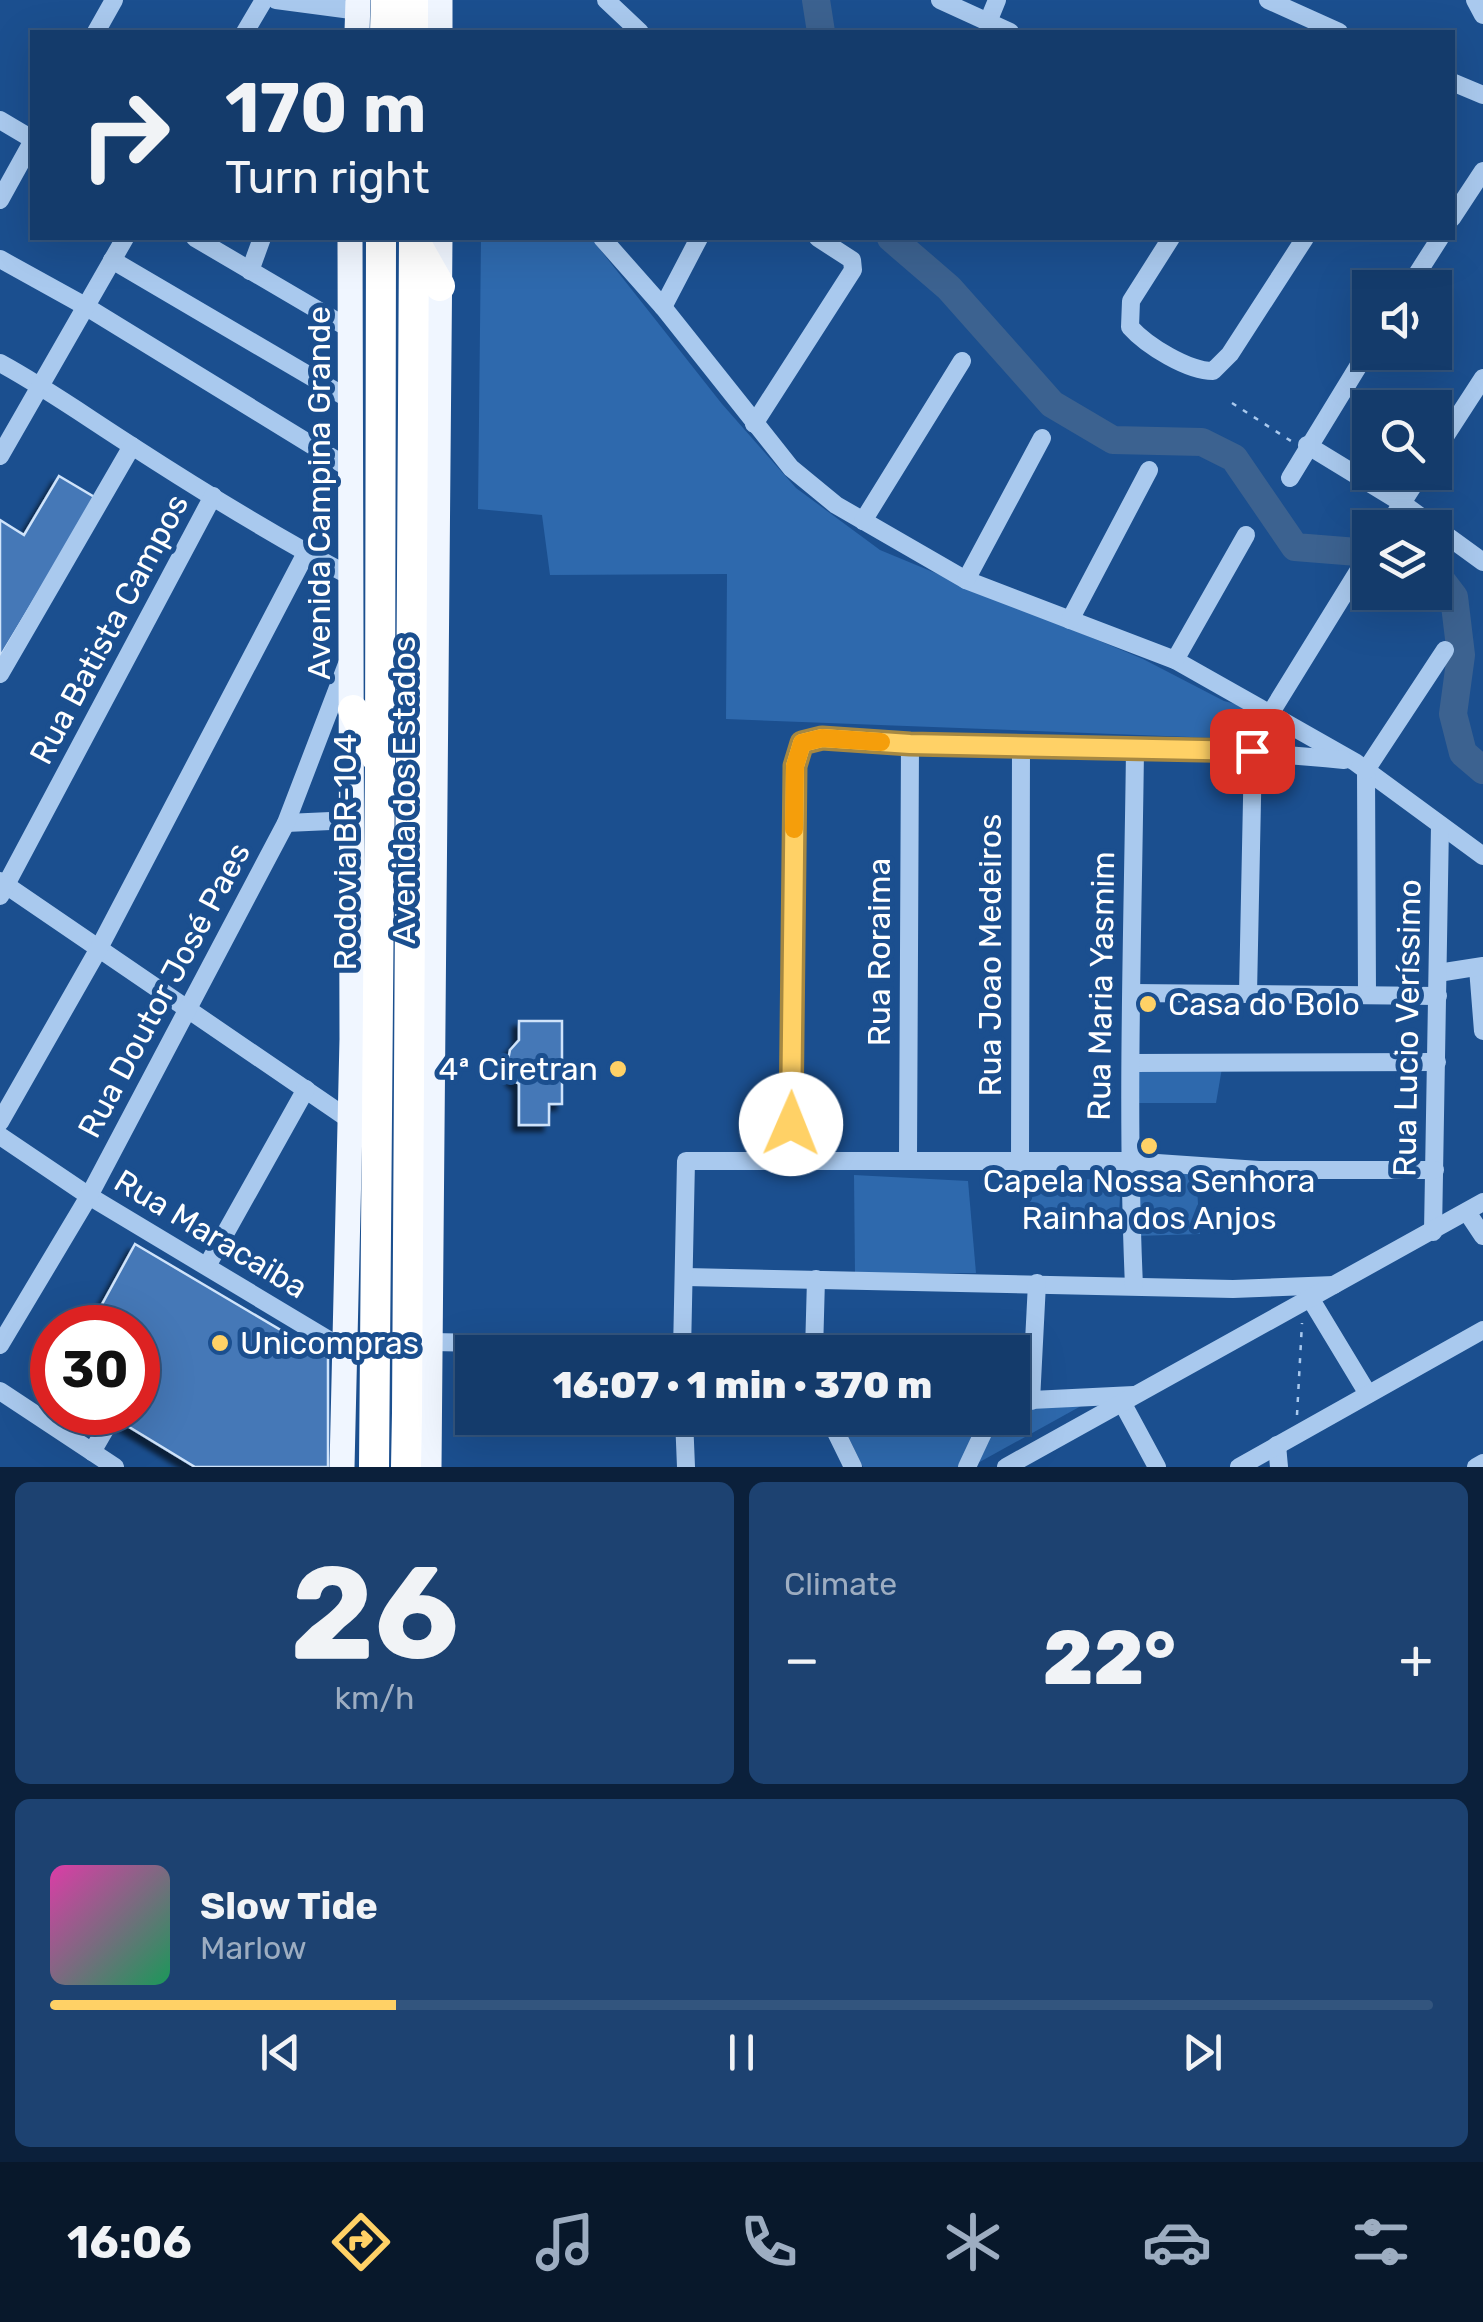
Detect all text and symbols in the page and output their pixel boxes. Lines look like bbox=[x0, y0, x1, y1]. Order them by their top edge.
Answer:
text: 170 m bbox=[225, 67, 427, 150]
icon: right bbox=[60, 70, 190, 200]
text: Turn right bbox=[225, 151, 429, 204]
map controls bbox=[1352, 270, 1452, 610]
button: sound bbox=[1352, 270, 1452, 370]
street label: Avenida Campina Grande bbox=[300, 306, 338, 680]
button: search bbox=[1352, 390, 1452, 490]
street label: Rua Batista Campos bbox=[22, 487, 196, 771]
button: layers bbox=[1352, 510, 1452, 610]
street label: Avenida dos Estados bbox=[385, 636, 423, 944]
pin bbox=[1210, 709, 1295, 794]
icon: arrive bbox=[1225, 724, 1280, 779]
street label: Rodovia BR-104 bbox=[326, 734, 364, 970]
street label: Rua Joao Medeiros bbox=[971, 814, 1009, 1096]
street label: Rua Doutor José Paes bbox=[70, 836, 258, 1144]
street label: Rua Maria Yasmim bbox=[1080, 851, 1122, 1121]
street label: Rua Roraima bbox=[860, 858, 898, 1046]
street label: Rua Lucio Veríssimo bbox=[1385, 879, 1429, 1177]
place label: Casa do Bolo bbox=[1168, 985, 1360, 1023]
marker: Casa do Bolo bbox=[1137, 993, 1159, 1015]
place label: 4ª Ciretran bbox=[438, 1050, 598, 1088]
marker: 4ª Ciretran bbox=[607, 1058, 629, 1080]
position arrow bbox=[739, 1072, 843, 1176]
marker: Capela Nossa Senhora Rainha dos Anjos bbox=[1138, 1135, 1160, 1157]
street label: Rua Maracaiba bbox=[108, 1162, 314, 1306]
place label: Capela Nossa Senhora Rainha dos Anjos bbox=[983, 1162, 1315, 1237]
speed limit sign: 30 bbox=[30, 1305, 160, 1435]
place label: Unicompras bbox=[240, 1324, 419, 1362]
marker: Unicompras bbox=[209, 1332, 231, 1354]
text: 16:07 · 1 min · 370 m bbox=[553, 1362, 932, 1408]
text: 26 bbox=[290, 1536, 459, 1691]
text: Climate bbox=[784, 1565, 897, 1603]
text: 22° bbox=[1043, 1614, 1176, 1703]
text: − bbox=[784, 1627, 820, 1692]
text: + bbox=[1399, 1627, 1433, 1692]
text: km/h bbox=[335, 1679, 414, 1717]
text: Slow Tide bbox=[200, 1883, 378, 1929]
text: Marlow bbox=[200, 1929, 307, 1967]
icon: previous bbox=[253, 2025, 308, 2080]
icon: pause bbox=[714, 2025, 769, 2080]
icon: next bbox=[1175, 2025, 1230, 2080]
icon: directions bbox=[326, 2207, 396, 2277]
icon: music bbox=[530, 2207, 600, 2277]
icon: phone bbox=[734, 2207, 804, 2277]
icon: climate bbox=[938, 2207, 1008, 2277]
icon: car bbox=[1142, 2207, 1212, 2277]
icon: filters bbox=[1346, 2207, 1416, 2277]
text: 16:06 bbox=[67, 2216, 192, 2269]

